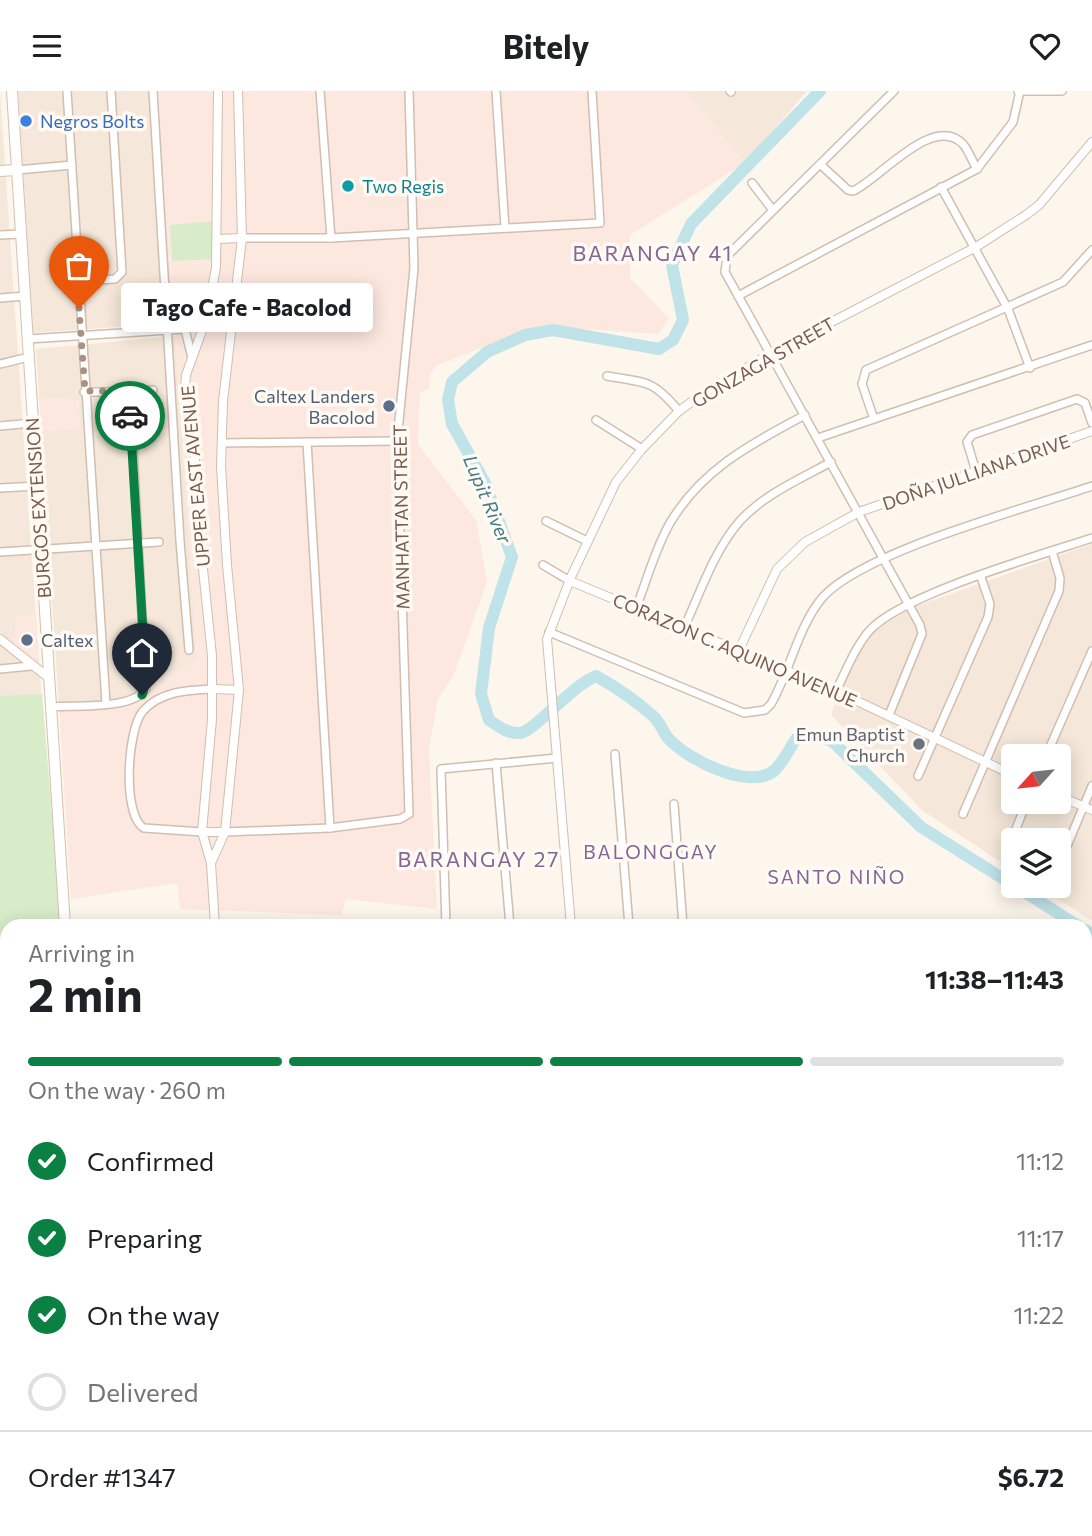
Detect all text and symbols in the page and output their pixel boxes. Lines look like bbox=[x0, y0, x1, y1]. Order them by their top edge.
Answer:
text: Bitely bbox=[503, 26, 589, 66]
icon: menu bbox=[28, 27, 66, 65]
icon: heart bbox=[1026, 27, 1064, 65]
place label: Negros Bolts bbox=[40, 110, 144, 132]
marker: Negros Bolts bbox=[18, 113, 34, 129]
place label: Two Regis bbox=[362, 175, 444, 197]
marker: Two Regis bbox=[340, 178, 356, 194]
pin bbox=[49, 236, 109, 308]
district label: BARANGAY 41 bbox=[572, 240, 734, 265]
icon: bag bbox=[60, 247, 98, 285]
callout: Tago Cafe - Bacolod bbox=[121, 283, 373, 333]
text: Tago Cafe - Bacolod bbox=[142, 293, 352, 321]
street label: GONZAGA STREET bbox=[688, 312, 838, 412]
courier bbox=[95, 381, 165, 451]
street label: UPPER EAST AVENUE bbox=[176, 384, 214, 568]
place label: Caltex Landers Bacolod bbox=[254, 385, 375, 428]
icon: car bbox=[111, 397, 149, 435]
marker: Caltex Landers Bacolod bbox=[381, 398, 397, 414]
street label: BURGOS EXTENSION bbox=[21, 417, 55, 599]
street label: MANHATTAN STREET bbox=[388, 424, 414, 610]
street label: DOÑA JULLIANA DRIVE bbox=[879, 430, 1073, 514]
water label: Lupit River bbox=[459, 451, 517, 548]
street label: CORAZON C. AQUINO AVENUE bbox=[610, 588, 860, 712]
pin bbox=[112, 623, 172, 695]
place label: Caltex bbox=[41, 629, 94, 651]
marker: Caltex bbox=[19, 632, 35, 648]
icon: home bbox=[123, 634, 161, 672]
place label: Emun Baptist Church bbox=[796, 723, 905, 766]
marker: Emun Baptist Church bbox=[911, 736, 927, 752]
north arrow bbox=[1001, 744, 1071, 814]
map controls bbox=[1001, 744, 1071, 898]
button: layers bbox=[1001, 828, 1071, 898]
district label: BALONGGAY bbox=[583, 840, 719, 863]
district label: BARANGAY 27 bbox=[398, 846, 560, 871]
district label: SANTO NIÑO bbox=[768, 865, 906, 888]
text: Arriving in bbox=[28, 939, 135, 967]
text: 11:38–11:43 bbox=[925, 963, 1064, 994]
text: 2 min bbox=[28, 965, 143, 1021]
text: On the way · 260 m bbox=[28, 1076, 226, 1104]
icon: check bbox=[28, 1142, 66, 1180]
text: Confirmed bbox=[87, 1145, 214, 1176]
text: 11:12 bbox=[1016, 1147, 1064, 1175]
icon: check bbox=[28, 1219, 66, 1257]
text: Preparing bbox=[87, 1222, 202, 1253]
text: 11:17 bbox=[1017, 1224, 1064, 1252]
icon: check bbox=[28, 1296, 66, 1334]
text: On the way bbox=[87, 1299, 220, 1330]
text: 11:22 bbox=[1013, 1301, 1064, 1329]
text: Delivered bbox=[87, 1376, 198, 1407]
text: Order #1347 bbox=[28, 1461, 176, 1492]
text: $6.72 bbox=[998, 1461, 1064, 1492]

